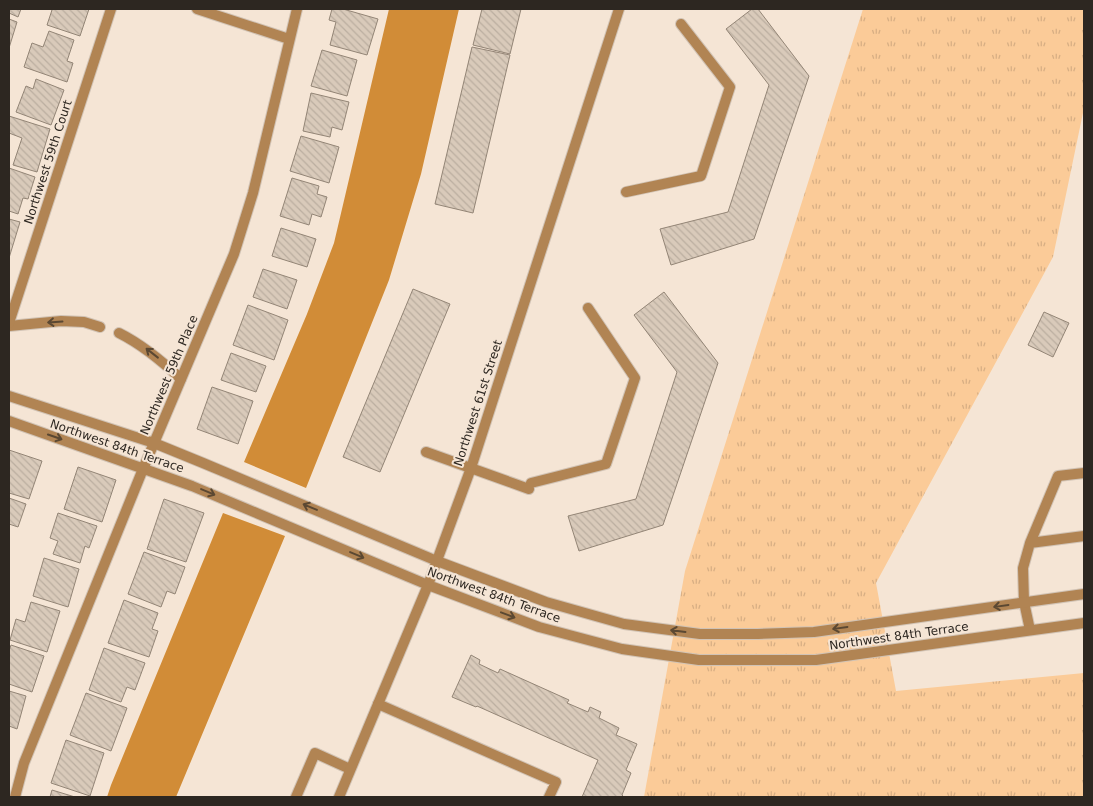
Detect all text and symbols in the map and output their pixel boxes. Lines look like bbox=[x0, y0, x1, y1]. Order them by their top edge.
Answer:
street label: Northwest 59th Court bbox=[21, 98, 75, 226]
street label: Northwest 59th Place bbox=[137, 313, 201, 437]
one-way arrow bbox=[47, 317, 63, 327]
street label: Northwest 61st Street bbox=[451, 338, 505, 468]
one-way arrow bbox=[146, 348, 159, 359]
street label: Northwest 84th Terrace bbox=[48, 416, 186, 476]
one-way arrow bbox=[46, 433, 62, 442]
one-way arrow bbox=[200, 489, 215, 498]
one-way arrow bbox=[303, 502, 318, 512]
one-way arrow bbox=[349, 551, 364, 561]
street label: Northwest 84th Terrace bbox=[426, 564, 562, 626]
one-way arrow bbox=[994, 601, 1010, 611]
one-way arrow bbox=[500, 611, 516, 620]
street label: Northwest 84th Terrace bbox=[828, 619, 970, 653]
one-way arrow bbox=[833, 623, 849, 633]
one-way arrow bbox=[671, 626, 687, 636]

